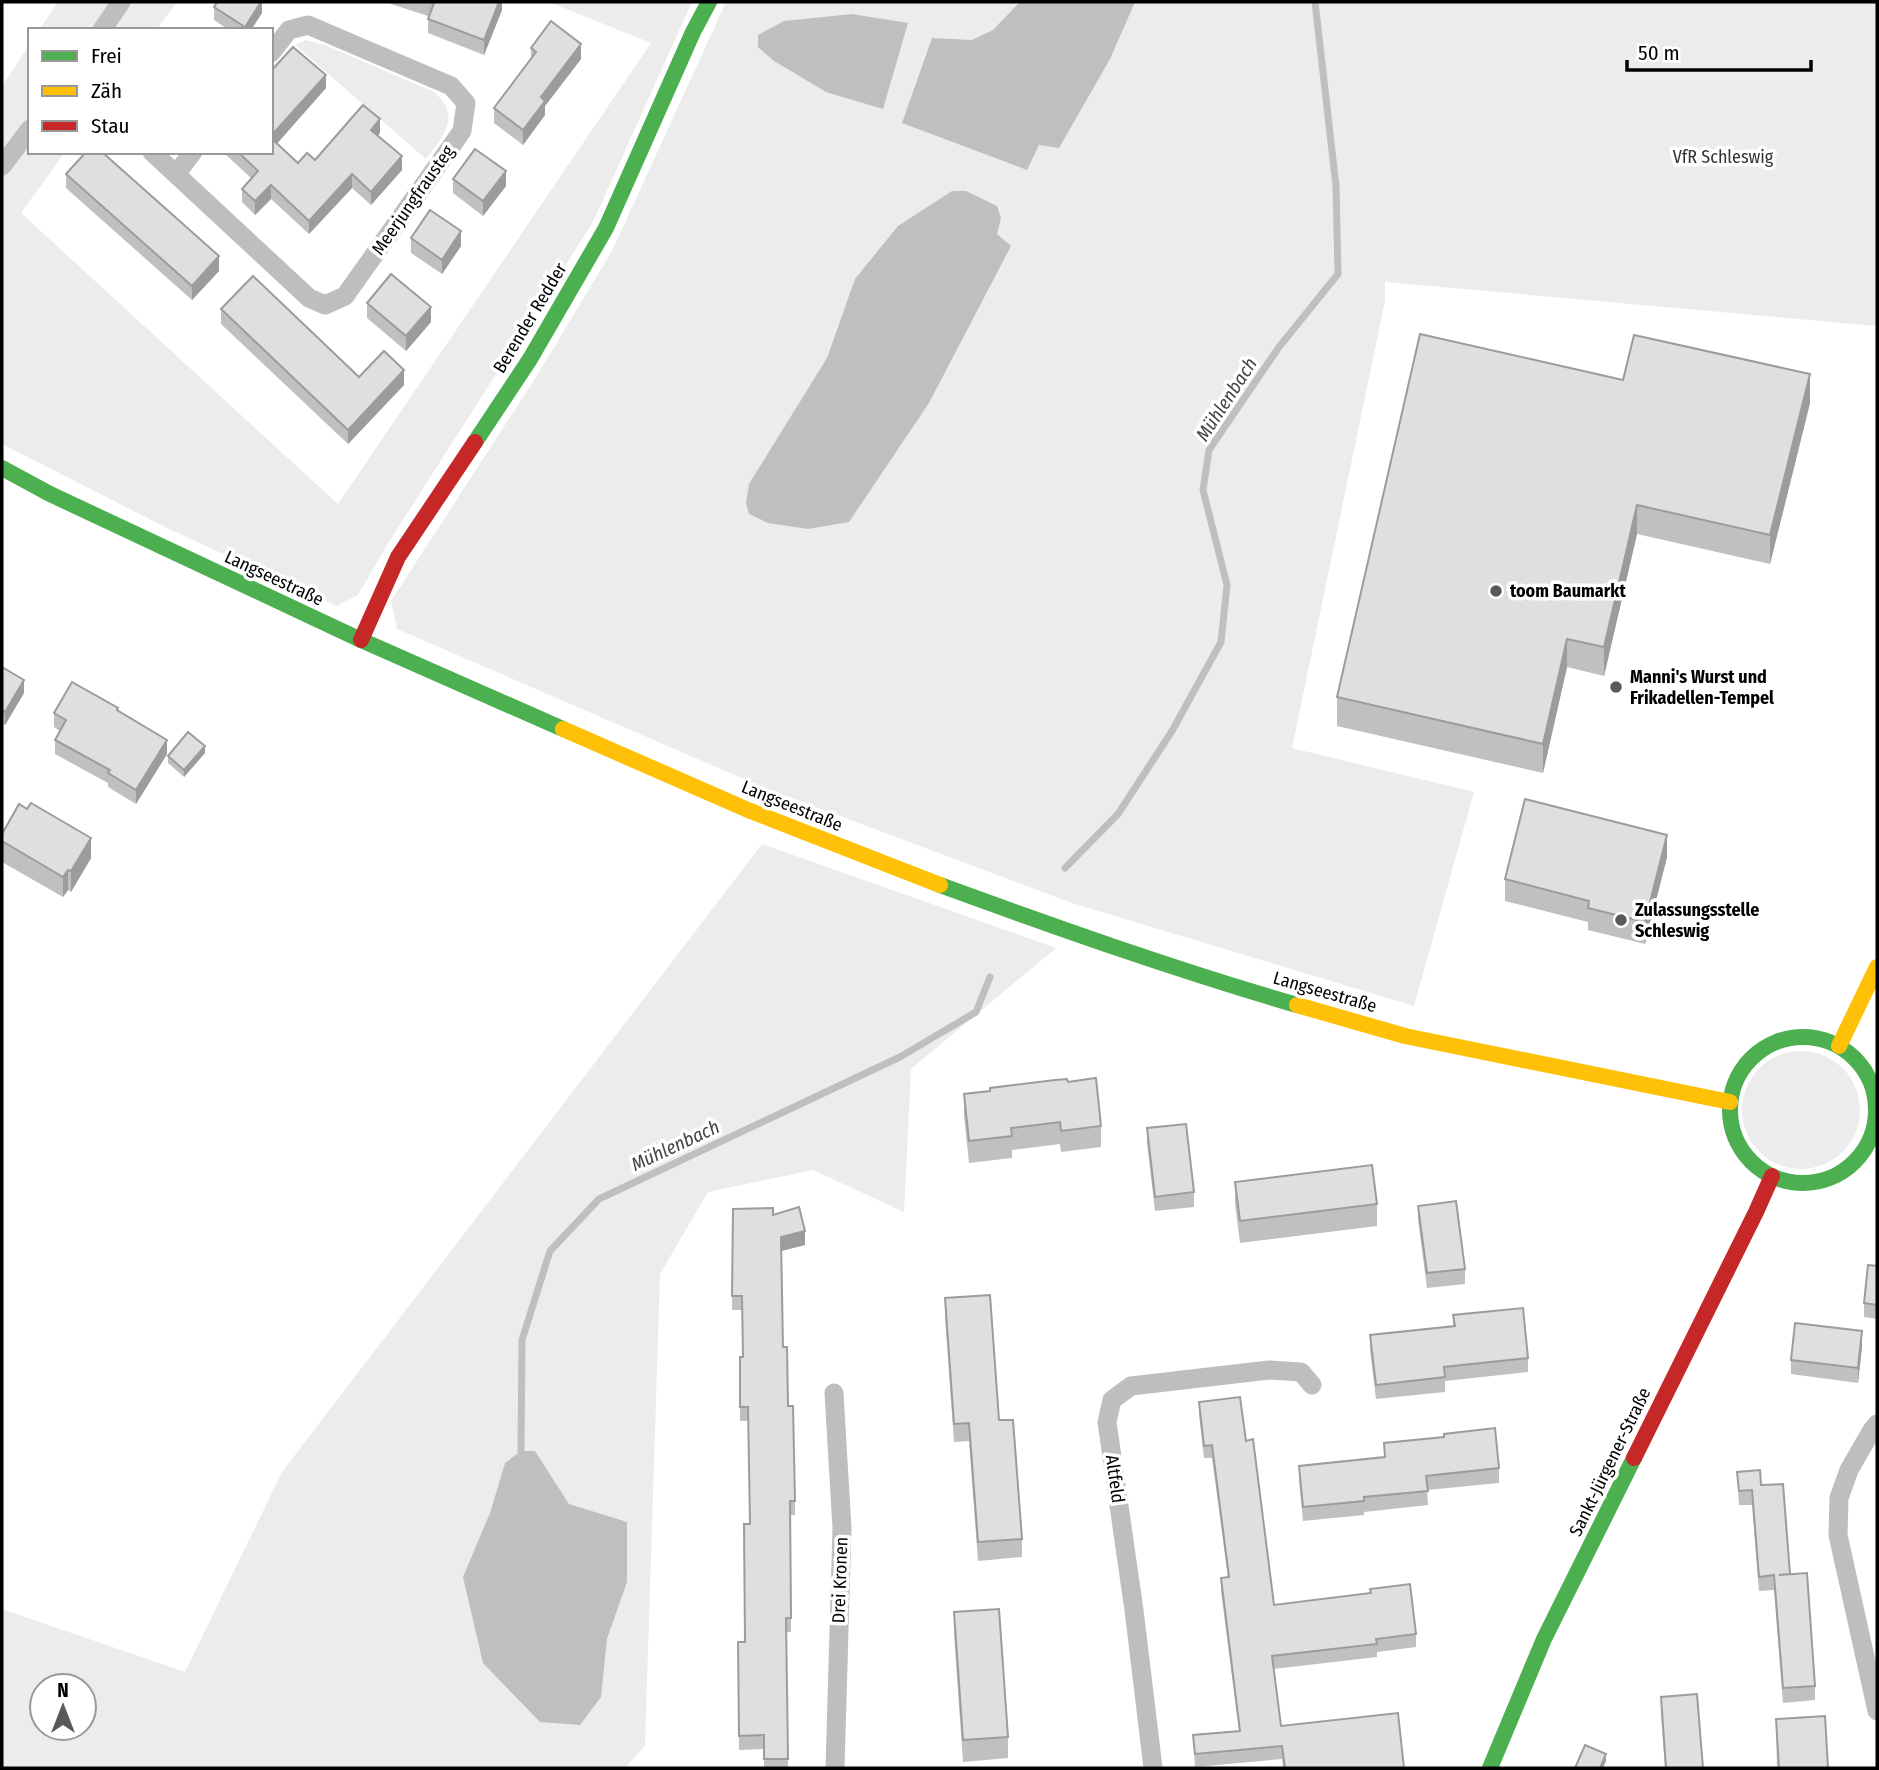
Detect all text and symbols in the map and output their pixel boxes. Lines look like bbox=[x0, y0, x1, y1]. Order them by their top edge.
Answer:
legend bbox=[28, 28, 273, 154]
scale bar bbox=[1627, 28, 1811, 72]
text: 50 m bbox=[1638, 40, 1680, 66]
text: Frei bbox=[91, 43, 122, 69]
text: Zäh bbox=[91, 78, 122, 104]
text: Stau bbox=[91, 113, 129, 139]
street label: Meerjungfrausteg bbox=[367, 141, 459, 259]
park label: VfR Schleswig bbox=[1673, 146, 1774, 168]
street label: Berender Redder bbox=[488, 258, 572, 377]
water label: Mühlenbach bbox=[1191, 353, 1262, 445]
street label: Langseestraße bbox=[221, 546, 327, 611]
place label: toom Baumarkt bbox=[1510, 580, 1626, 602]
marker: toom Baumarkt bbox=[1488, 583, 1504, 599]
place label: Manni's Wurst und Frikadellen-Tempel bbox=[1630, 666, 1774, 709]
marker: Manni's Wurst und Frikadellen-Tempel bbox=[1608, 679, 1624, 695]
street label: Langseestraße bbox=[738, 776, 846, 836]
place label: Zulassungsstelle Schleswig bbox=[1635, 899, 1759, 942]
marker: Zulassungsstelle Schleswig bbox=[1613, 912, 1629, 928]
street label: Langseestraße bbox=[1271, 967, 1379, 1017]
water label: Mühlenbach bbox=[627, 1115, 723, 1176]
street label: Sankt-Jürgener-Straße bbox=[1564, 1384, 1656, 1540]
street label: Altfeld bbox=[1101, 1453, 1129, 1505]
street label: Drei Kronen bbox=[827, 1536, 853, 1624]
north arrow bbox=[28, 1672, 98, 1742]
text: N bbox=[57, 1679, 69, 1702]

